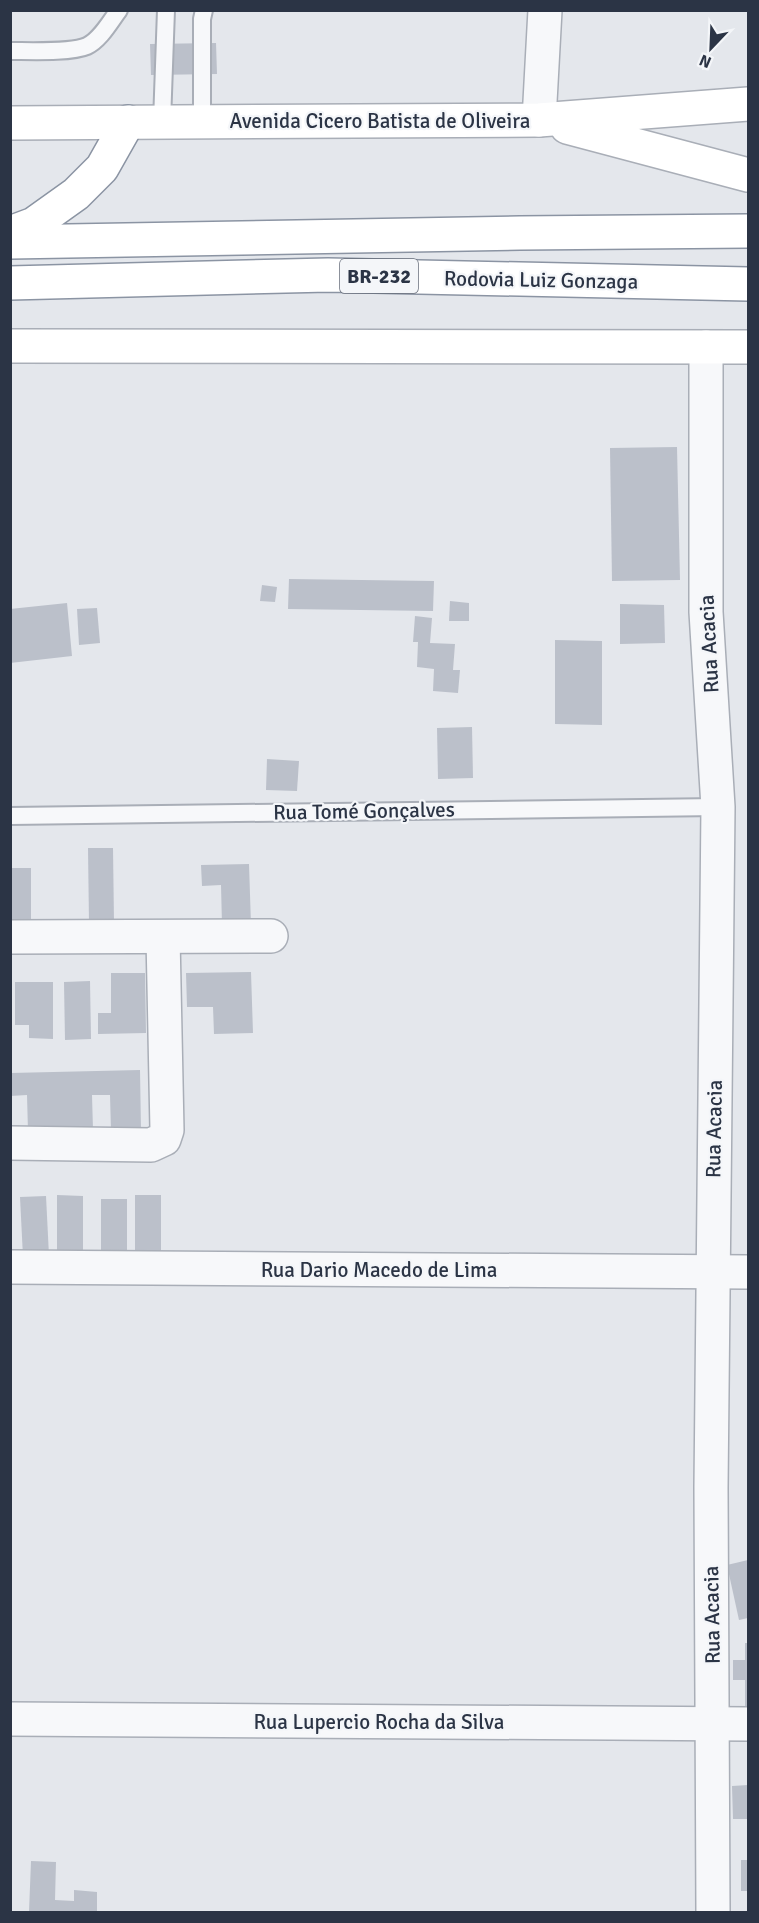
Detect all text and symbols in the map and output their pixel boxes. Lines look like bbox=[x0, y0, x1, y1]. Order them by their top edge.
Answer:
north arrow bbox=[681, 18, 741, 78]
text: N bbox=[696, 50, 715, 72]
street label: Avenida Cicero Batista de Oliveira bbox=[230, 108, 530, 134]
road number: BR-232 bbox=[340, 259, 418, 293]
street label: Rodovia Luiz Gonzaga bbox=[444, 265, 638, 295]
street label: Rua Acacia bbox=[693, 594, 725, 694]
street label: Rua Tomé Gonçalves bbox=[273, 796, 455, 826]
street label: Rua Acacia bbox=[700, 1080, 728, 1178]
street label: Rua Dario Macedo de Lima bbox=[261, 1257, 497, 1283]
street label: Rua Acacia bbox=[698, 1566, 726, 1664]
street label: Rua Lupercio Rocha da Silva bbox=[254, 1709, 504, 1735]

